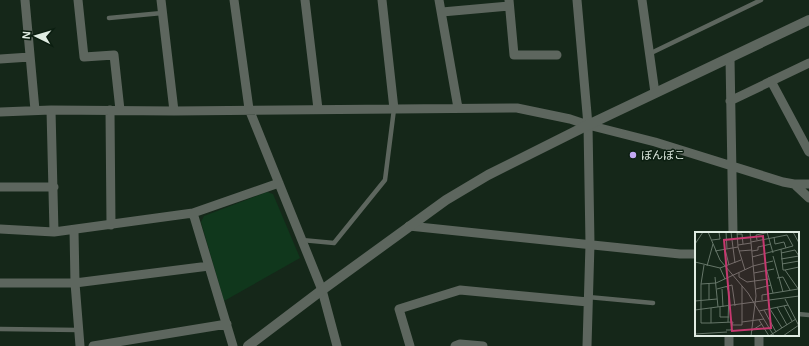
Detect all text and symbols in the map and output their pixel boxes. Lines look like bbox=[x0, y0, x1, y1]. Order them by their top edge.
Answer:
north arrow bbox=[16, 16, 56, 56]
text: N bbox=[20, 31, 32, 40]
place label: ぽんぽこ bbox=[641, 149, 685, 161]
marker: ぽんぽこ bbox=[628, 150, 638, 160]
inset map bbox=[695, 232, 799, 336]

